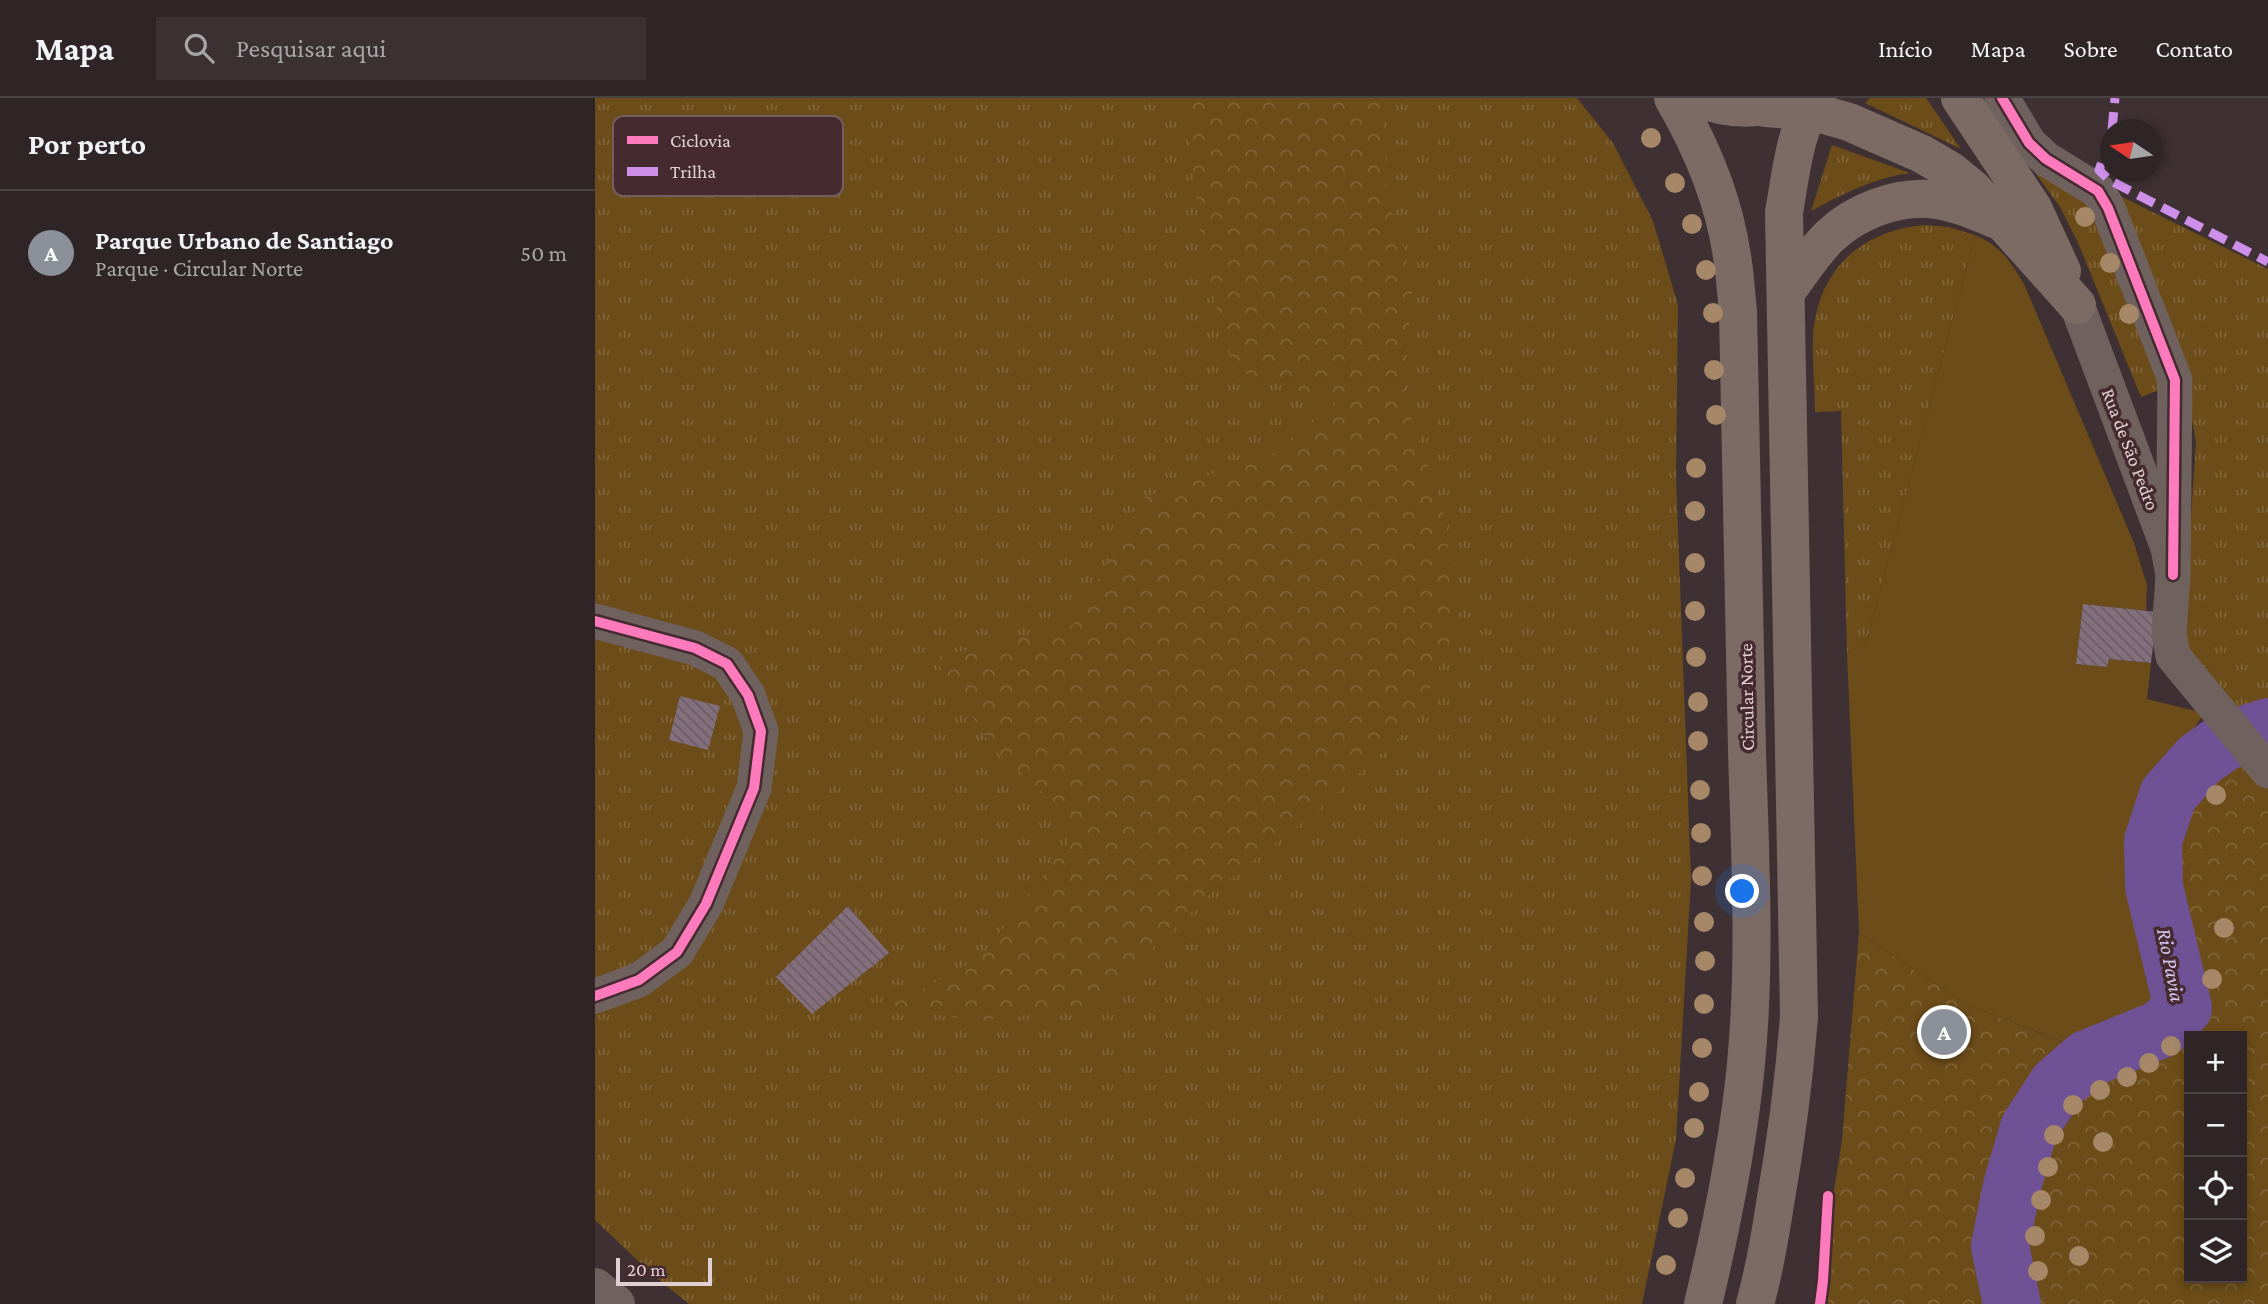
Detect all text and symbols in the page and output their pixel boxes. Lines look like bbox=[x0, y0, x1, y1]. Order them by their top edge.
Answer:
search box bbox=[156, 17, 646, 80]
icon: search bbox=[180, 29, 218, 67]
text: Mapa bbox=[35, 30, 114, 67]
text: Pesquisar aqui bbox=[236, 34, 386, 63]
text: Início bbox=[1878, 35, 1933, 62]
text: Mapa bbox=[1971, 35, 2026, 62]
text: Sobre bbox=[2064, 35, 2118, 62]
text: Contato bbox=[2156, 35, 2233, 62]
legend bbox=[613, 116, 843, 196]
north arrow bbox=[2100, 119, 2163, 182]
text: Por perto bbox=[28, 127, 146, 160]
text: Ciclovia bbox=[670, 130, 731, 151]
text: Trilha bbox=[670, 161, 716, 182]
text: Parque Urbano de Santiago bbox=[95, 226, 394, 255]
text: A bbox=[44, 240, 58, 266]
text: 50 m bbox=[520, 240, 567, 266]
text: Parque · Circular Norte bbox=[95, 255, 303, 281]
street label: Rua de São Pedro bbox=[2098, 385, 2163, 513]
street label: Circular Norte bbox=[1735, 643, 1758, 751]
your location bbox=[1725, 874, 1759, 908]
water label: Rio Pavia bbox=[2152, 926, 2190, 1004]
pin: A bbox=[1921, 1006, 1967, 1058]
map controls bbox=[2184, 1031, 2247, 1283]
button: + bbox=[2184, 1031, 2247, 1094]
button: − bbox=[2184, 1094, 2247, 1157]
button: locate bbox=[2184, 1157, 2247, 1220]
button: layers bbox=[2184, 1220, 2247, 1283]
scale bar bbox=[616, 1255, 712, 1287]
text: 20 m bbox=[627, 1259, 666, 1280]

